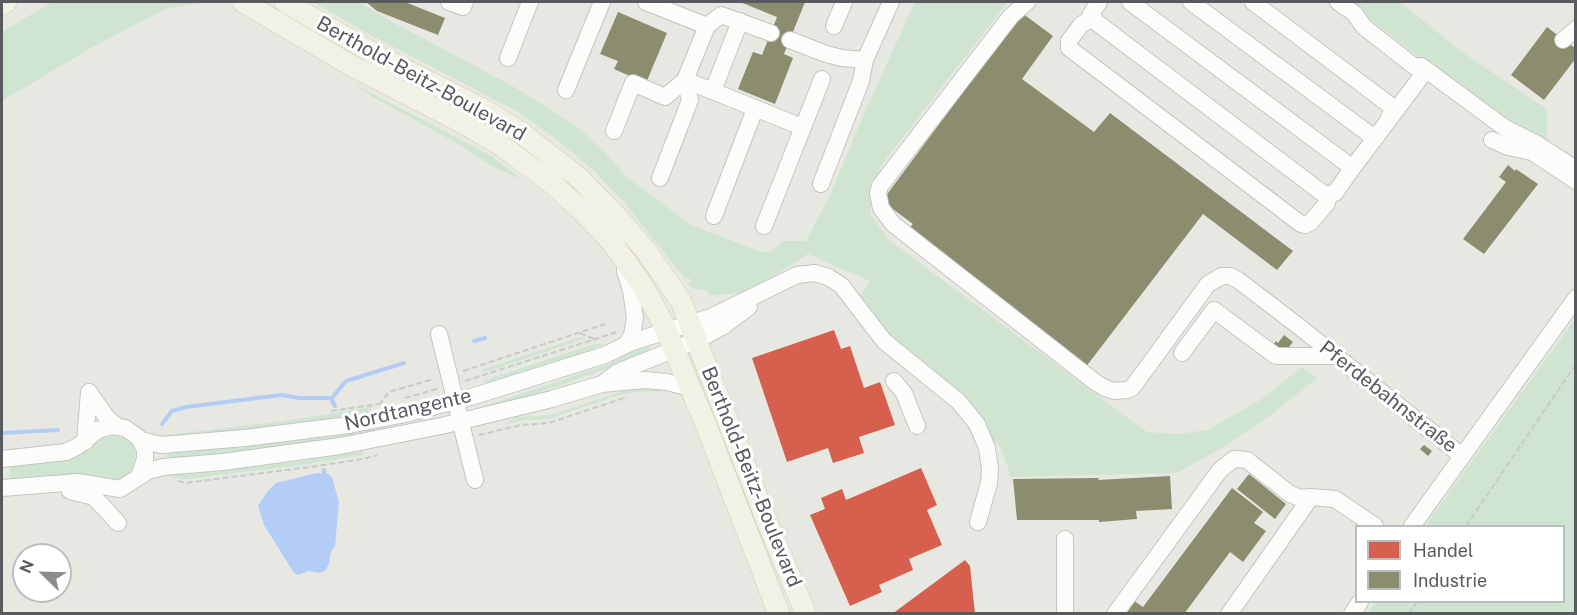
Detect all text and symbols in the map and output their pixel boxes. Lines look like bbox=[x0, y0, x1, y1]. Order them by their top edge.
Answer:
street label: Berthold-Beitz-Boulevard bbox=[312, 11, 530, 147]
street label: Pferdebahnstraße bbox=[1314, 336, 1462, 458]
street label: Berthold-Beitz-Boulevard bbox=[696, 363, 806, 591]
street label: Nordtangente bbox=[342, 384, 474, 436]
legend bbox=[1355, 525, 1565, 603]
text: Handel bbox=[1413, 540, 1473, 561]
north arrow bbox=[12, 543, 72, 603]
text: N bbox=[16, 557, 38, 576]
text: Industrie bbox=[1413, 570, 1487, 591]

